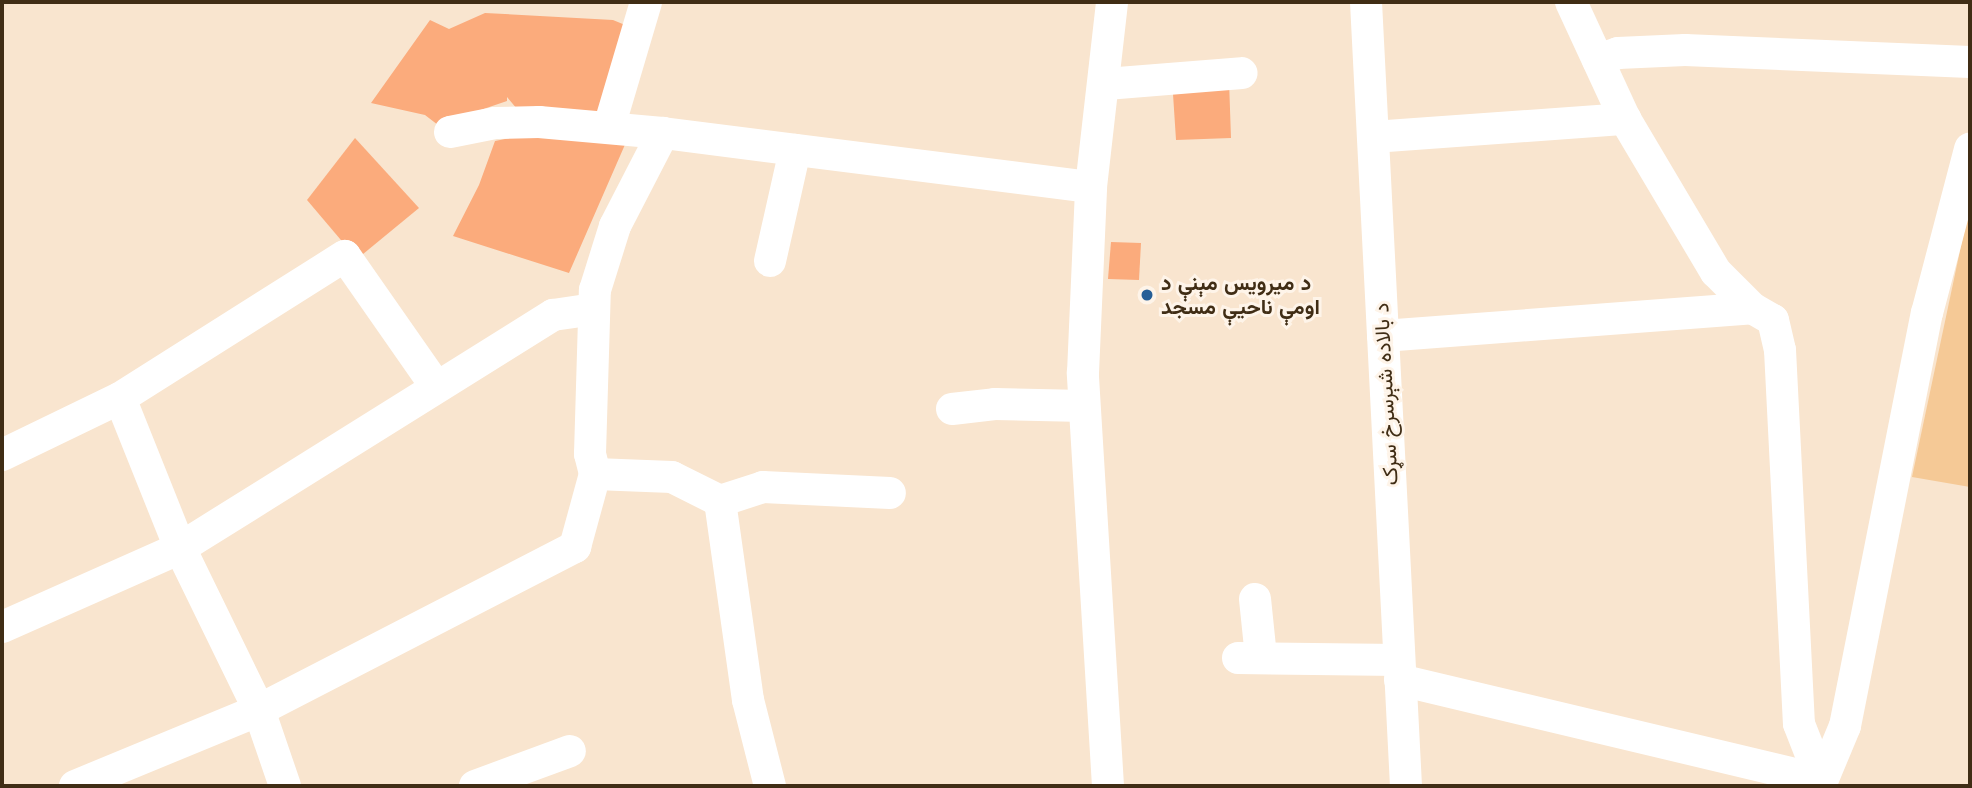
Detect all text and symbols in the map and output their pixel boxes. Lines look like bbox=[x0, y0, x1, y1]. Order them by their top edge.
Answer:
place label: د ميرویس مېنې د اومې ناحيې مسجد bbox=[1161, 270, 1320, 320]
marker: د ميرویس مېنې د اومې ناحيې مسجد bbox=[1139, 287, 1155, 303]
street label: د بالاده شېرسرخ سړک bbox=[1369, 302, 1403, 486]

